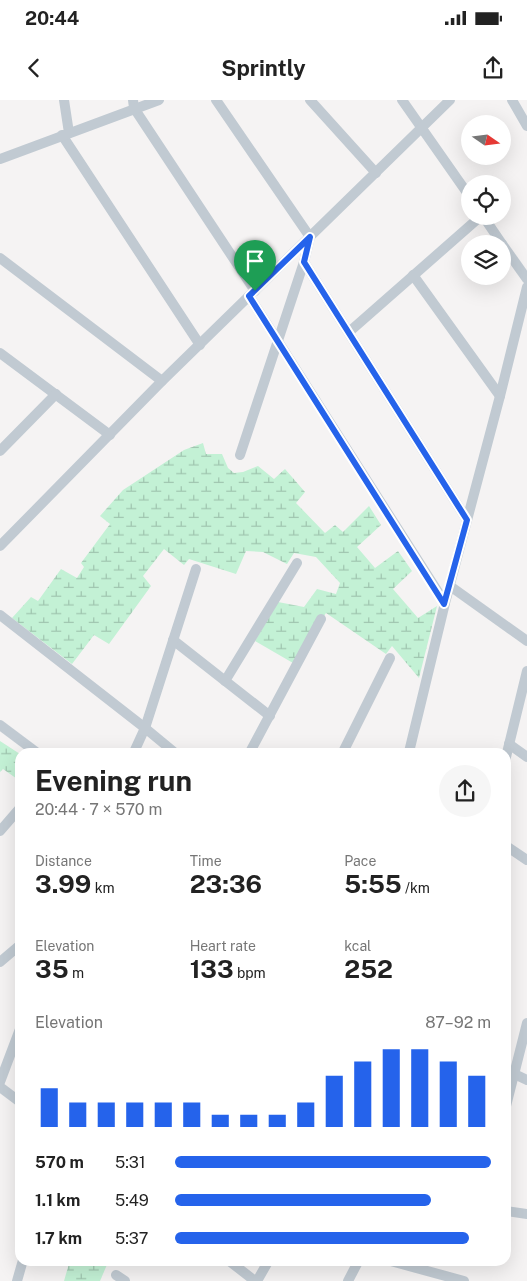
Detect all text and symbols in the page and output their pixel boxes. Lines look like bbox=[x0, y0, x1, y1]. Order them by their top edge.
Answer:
text: 20:44 bbox=[25, 7, 79, 29]
icon: back bbox=[20, 54, 48, 82]
icon: share bbox=[479, 54, 507, 82]
text: Sprintly bbox=[221, 55, 306, 81]
north arrow bbox=[461, 115, 511, 165]
map controls bbox=[461, 115, 511, 285]
button: locate bbox=[461, 175, 511, 225]
button: layers bbox=[461, 235, 511, 285]
pin bbox=[234, 240, 276, 291]
icon: arrive bbox=[241, 247, 269, 275]
text: Evening run bbox=[35, 764, 192, 797]
button: share bbox=[439, 765, 491, 817]
text: 20:44 · 7 × 570 m bbox=[35, 800, 162, 819]
text: Distance bbox=[35, 853, 92, 869]
text: Time bbox=[190, 853, 222, 869]
text: Pace bbox=[344, 853, 376, 869]
text: 3.99 bbox=[35, 869, 91, 899]
text: 23:36 bbox=[190, 869, 262, 899]
text: 5:55 bbox=[344, 869, 402, 899]
text: km bbox=[91, 880, 115, 896]
text: /km bbox=[402, 880, 430, 896]
text: Elevation bbox=[35, 938, 94, 954]
text: Heart rate bbox=[190, 938, 256, 954]
text: kcal bbox=[344, 938, 371, 954]
text: 35 bbox=[35, 954, 69, 984]
text: 133 bbox=[190, 954, 234, 984]
text: 252 bbox=[344, 954, 393, 984]
text: m bbox=[69, 965, 84, 981]
text: bpm bbox=[234, 965, 266, 981]
text: Elevation bbox=[35, 1013, 103, 1032]
text: 87–92 m bbox=[425, 1013, 491, 1032]
text: 570 m bbox=[35, 1153, 84, 1172]
text: 5:31 bbox=[115, 1153, 145, 1172]
text: 1.1 km bbox=[35, 1191, 80, 1210]
text: 5:49 bbox=[115, 1191, 149, 1210]
text: 1.7 km bbox=[35, 1229, 82, 1248]
text: 5:37 bbox=[115, 1229, 148, 1248]

